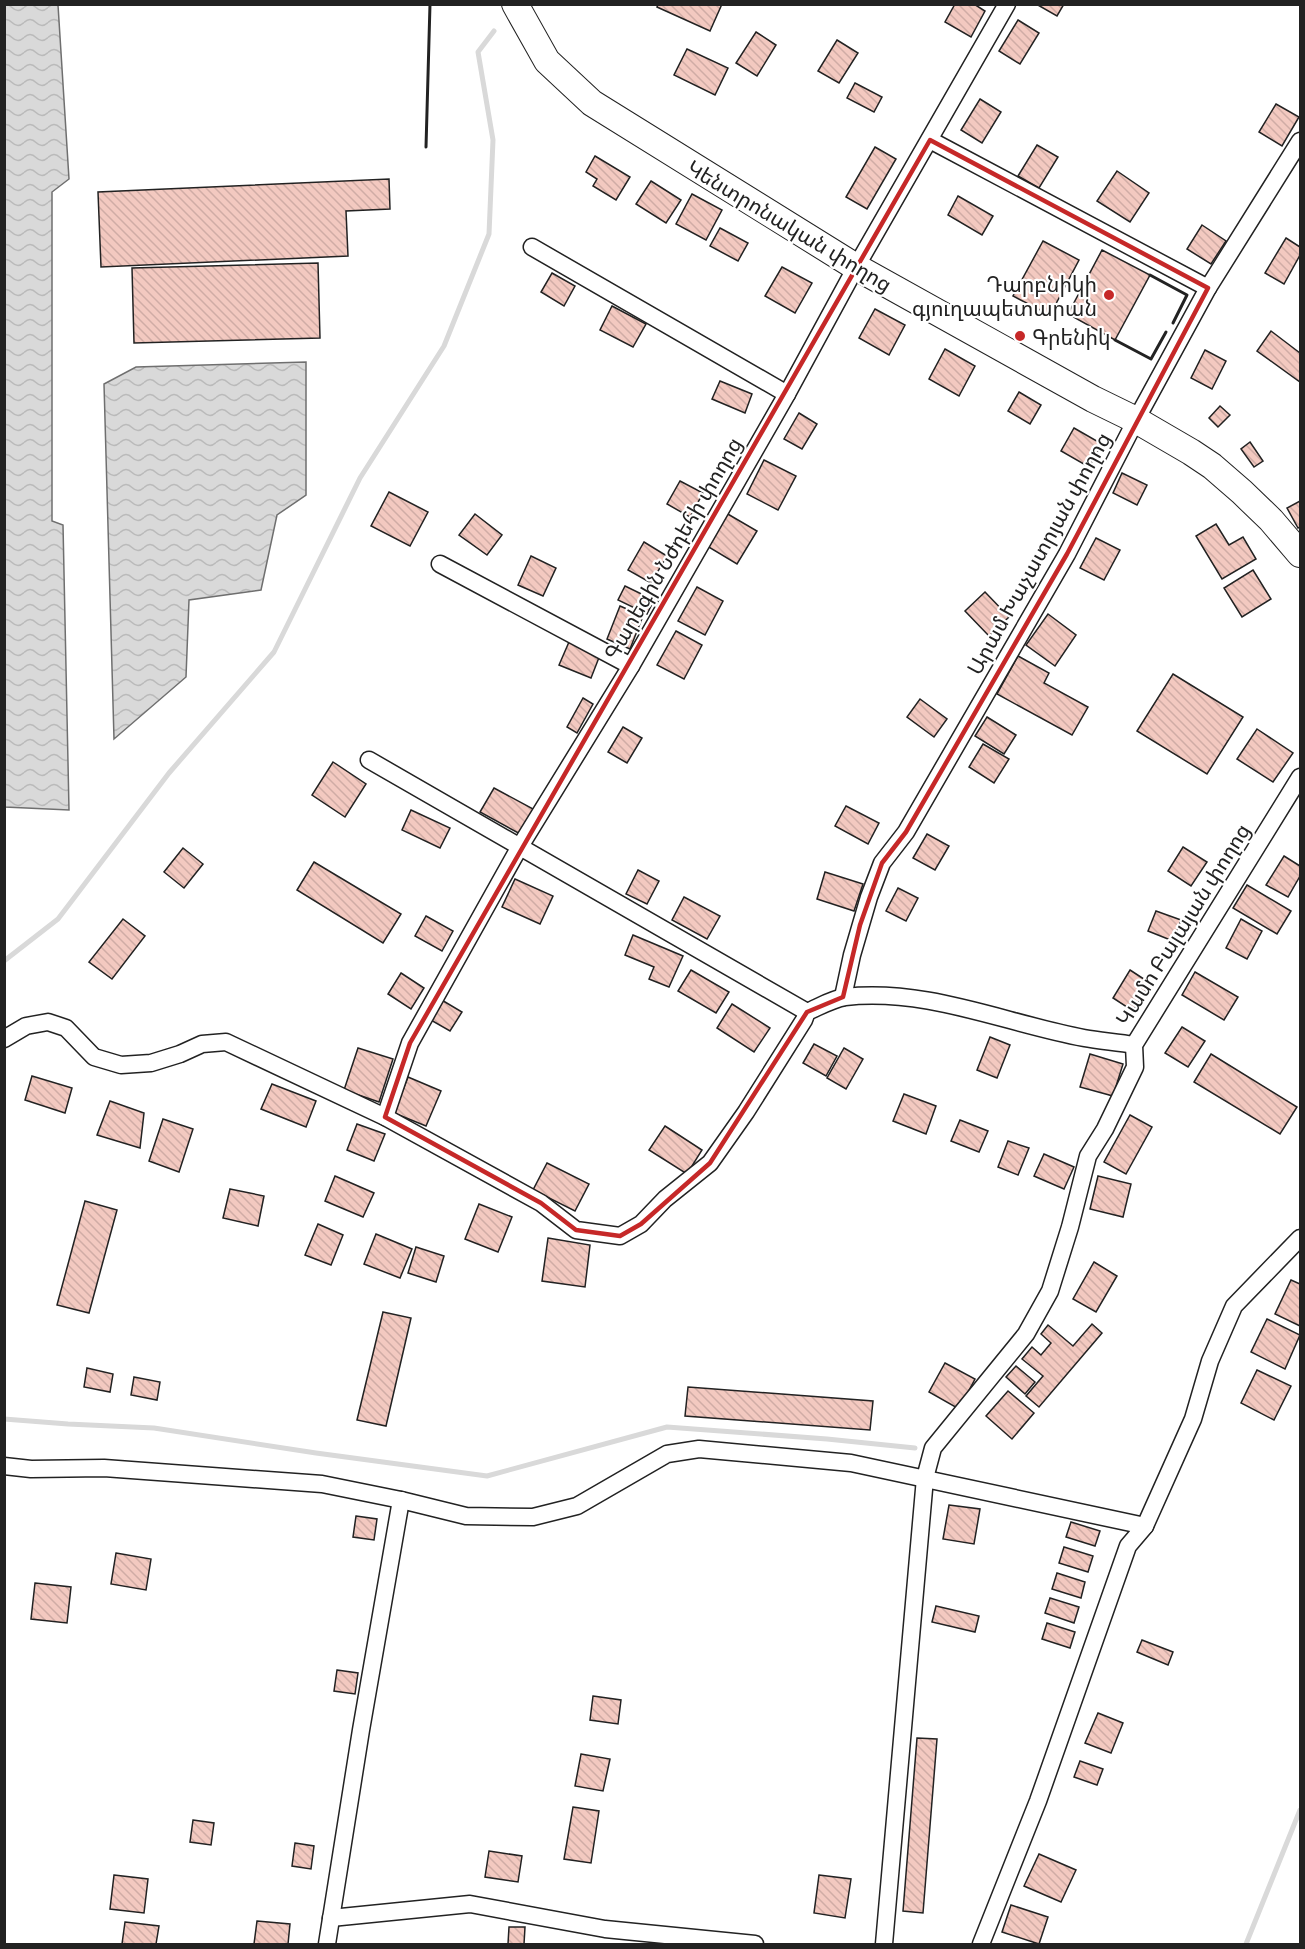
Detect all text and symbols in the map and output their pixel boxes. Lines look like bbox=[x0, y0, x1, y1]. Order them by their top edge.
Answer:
street label: Կենտրոնական փողոց bbox=[683, 154, 897, 297]
place label: Դարբնիկի գյուղապետարան bbox=[912, 271, 1097, 321]
marker: Դարբնիկի գյուղապետարան bbox=[1102, 288, 1116, 302]
place label: Գրենիկ bbox=[1032, 324, 1111, 350]
marker: Գրենիկ bbox=[1013, 329, 1027, 343]
street label: Արամ Խաչատրյան փողոց bbox=[961, 428, 1116, 679]
street label: Գարեգին Նժդեհի փողոց bbox=[598, 432, 747, 664]
street label: Կամո Բալայան փողոց bbox=[1110, 818, 1255, 1030]

